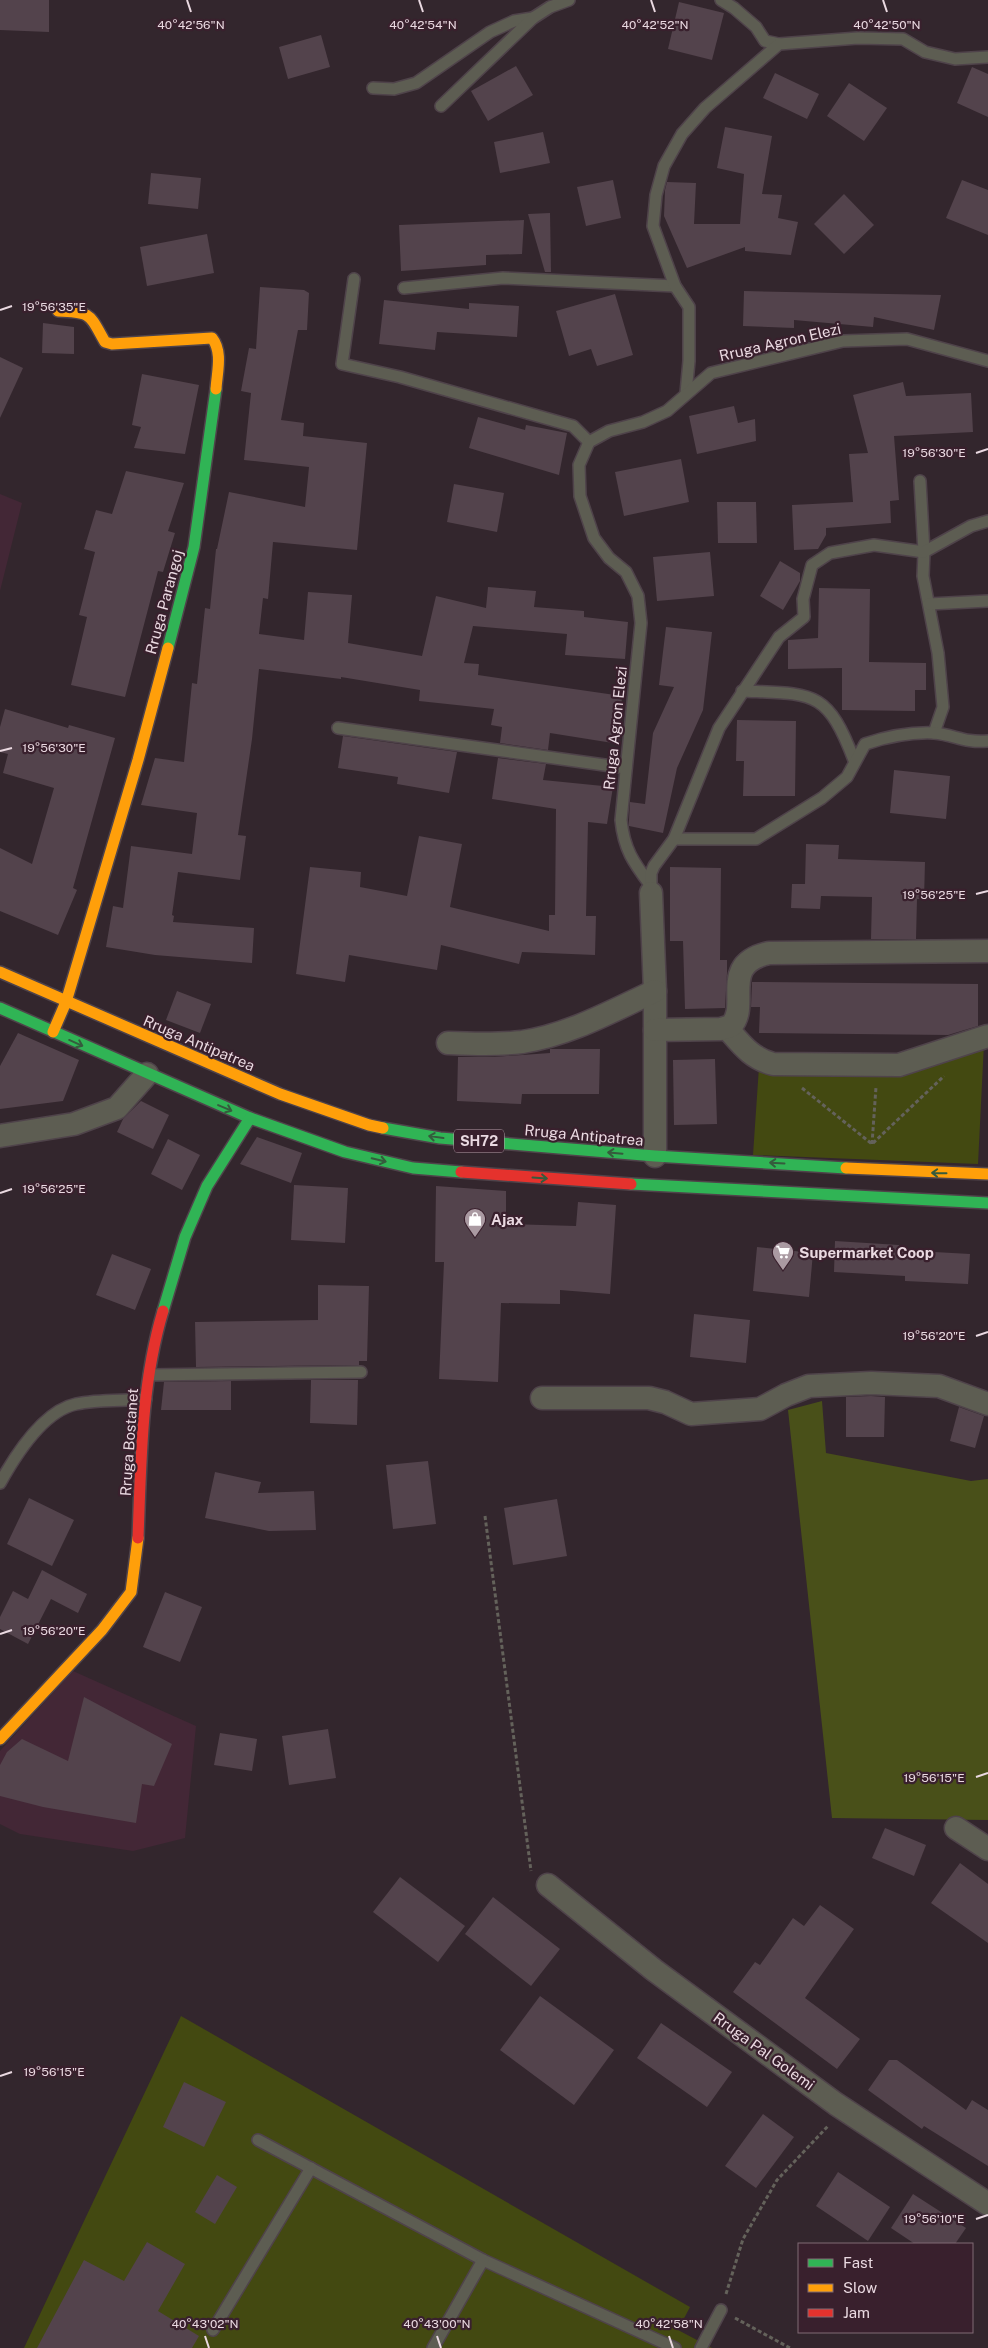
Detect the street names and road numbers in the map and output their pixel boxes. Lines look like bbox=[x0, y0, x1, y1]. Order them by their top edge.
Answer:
street label: Rruga Agron Elezi bbox=[717, 320, 843, 364]
street label: Rruga Parangoj bbox=[142, 548, 186, 656]
street label: Rruga Agron Elezi bbox=[600, 665, 630, 791]
street label: Rruga Antipatrea bbox=[141, 1012, 257, 1074]
street label: Rruga Antipatrea bbox=[524, 1121, 644, 1149]
road number: SH72 bbox=[454, 1130, 504, 1152]
street label: Rruga Bostanet bbox=[117, 1387, 141, 1497]
street label: Rruga Pal Golemi bbox=[710, 2009, 818, 2093]

